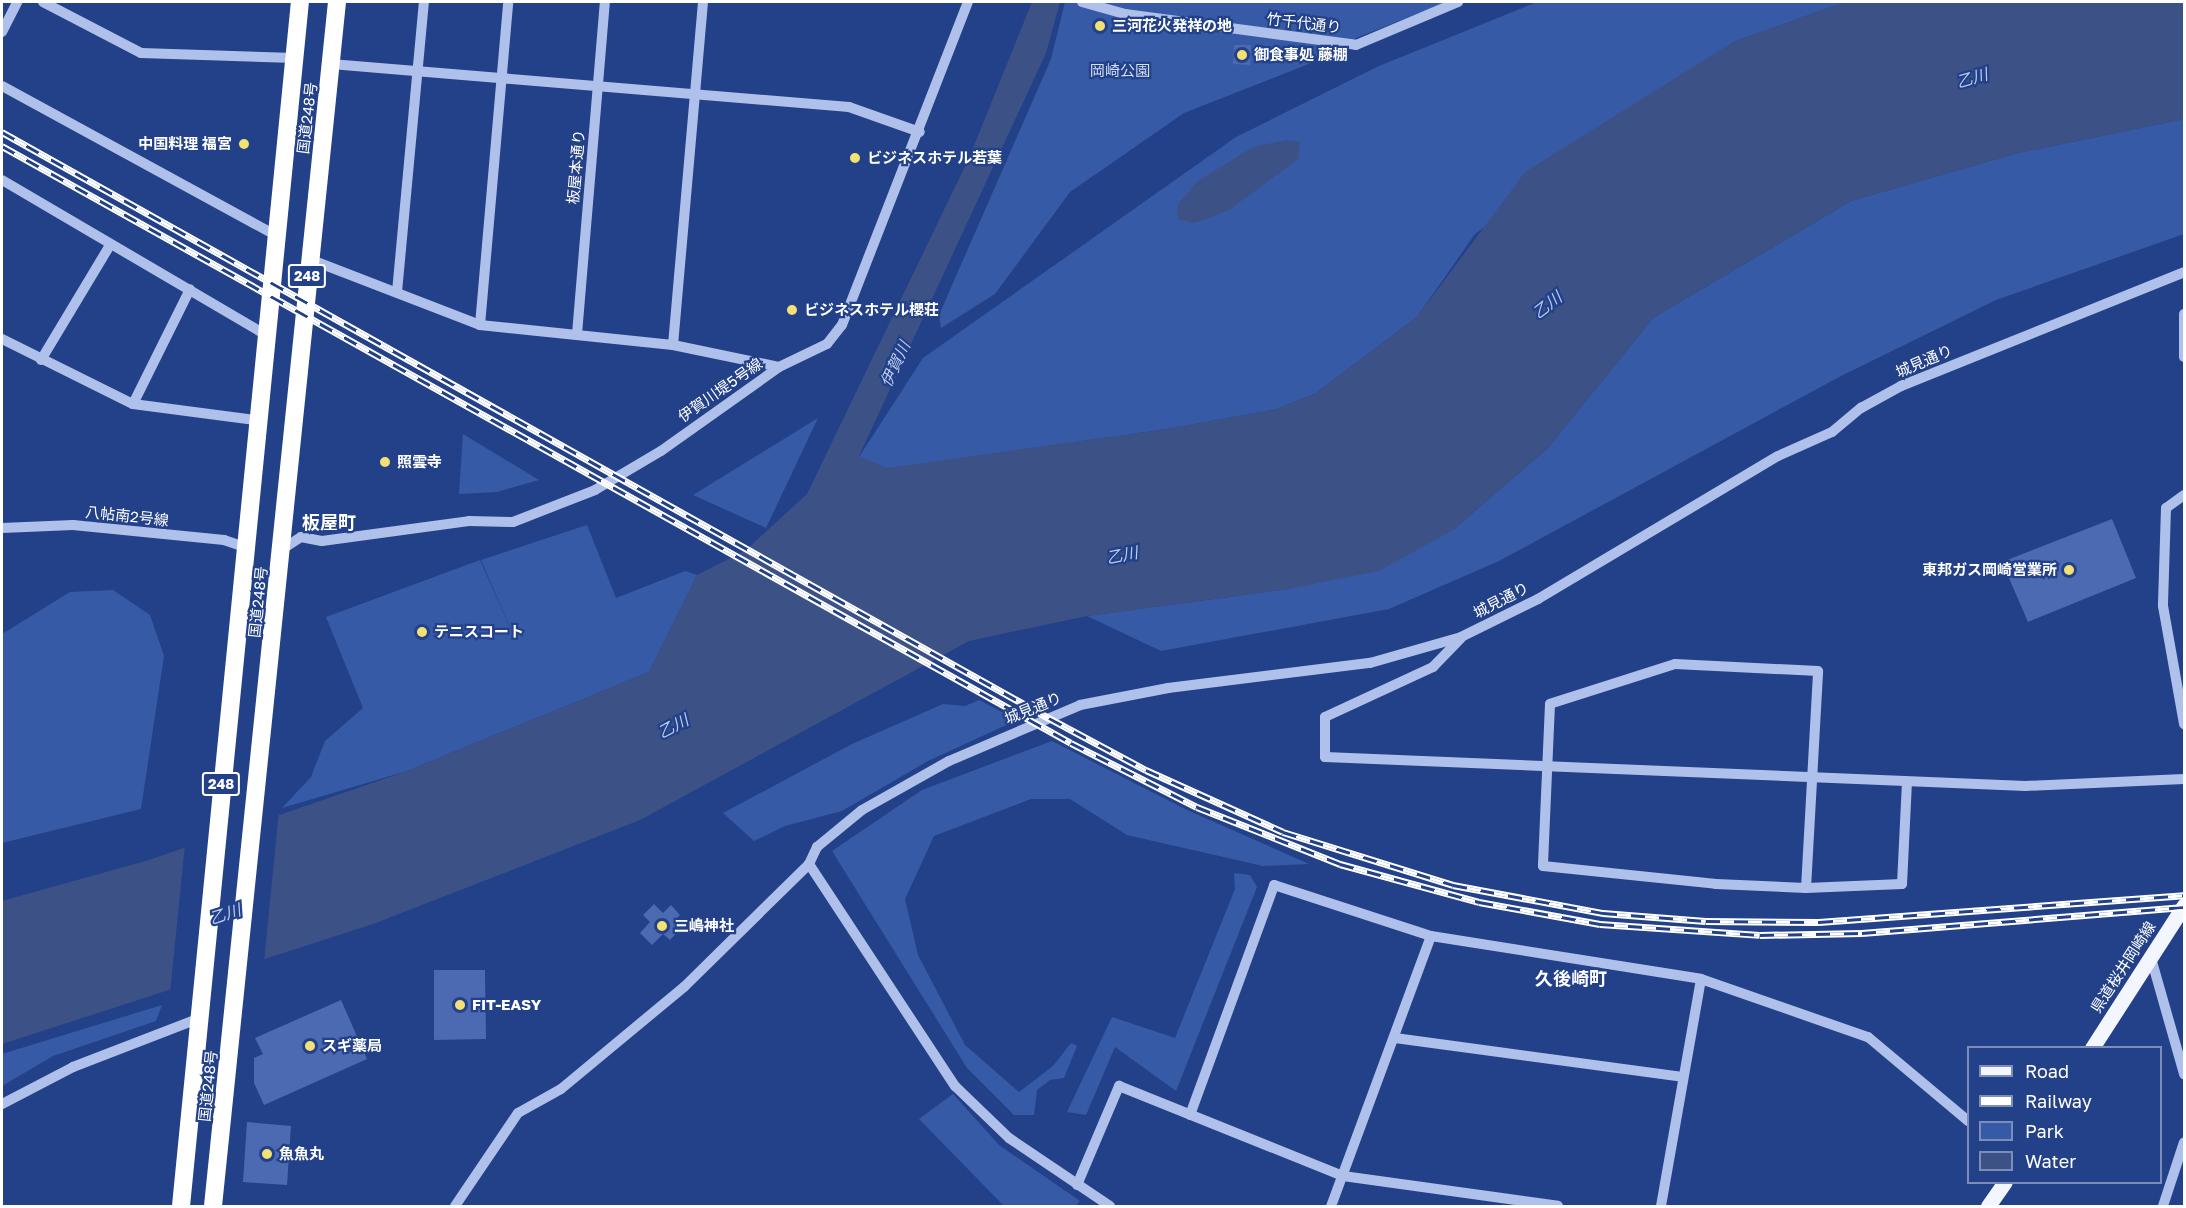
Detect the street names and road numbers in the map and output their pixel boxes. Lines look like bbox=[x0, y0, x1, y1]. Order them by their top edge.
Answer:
street label: 竹千代通り bbox=[1266, 9, 1342, 37]
street label: 国道248号 bbox=[294, 81, 320, 155]
street label: 板屋本通り bbox=[564, 129, 588, 205]
road number: 248 bbox=[288, 265, 326, 287]
street label: 城見通り bbox=[1893, 341, 1955, 381]
street label: 伊賀川堤5号線 bbox=[674, 354, 766, 426]
street label: 八帖南2号線 bbox=[84, 503, 170, 529]
street label: 国道248号 bbox=[245, 565, 271, 639]
street label: 城見通り bbox=[1470, 578, 1532, 622]
street label: 城見通り bbox=[1002, 688, 1064, 728]
road number: 248 bbox=[202, 773, 240, 795]
street label: 県道桜井岡崎線 bbox=[2087, 918, 2159, 1016]
street label: 国道248号 bbox=[195, 1049, 221, 1123]

